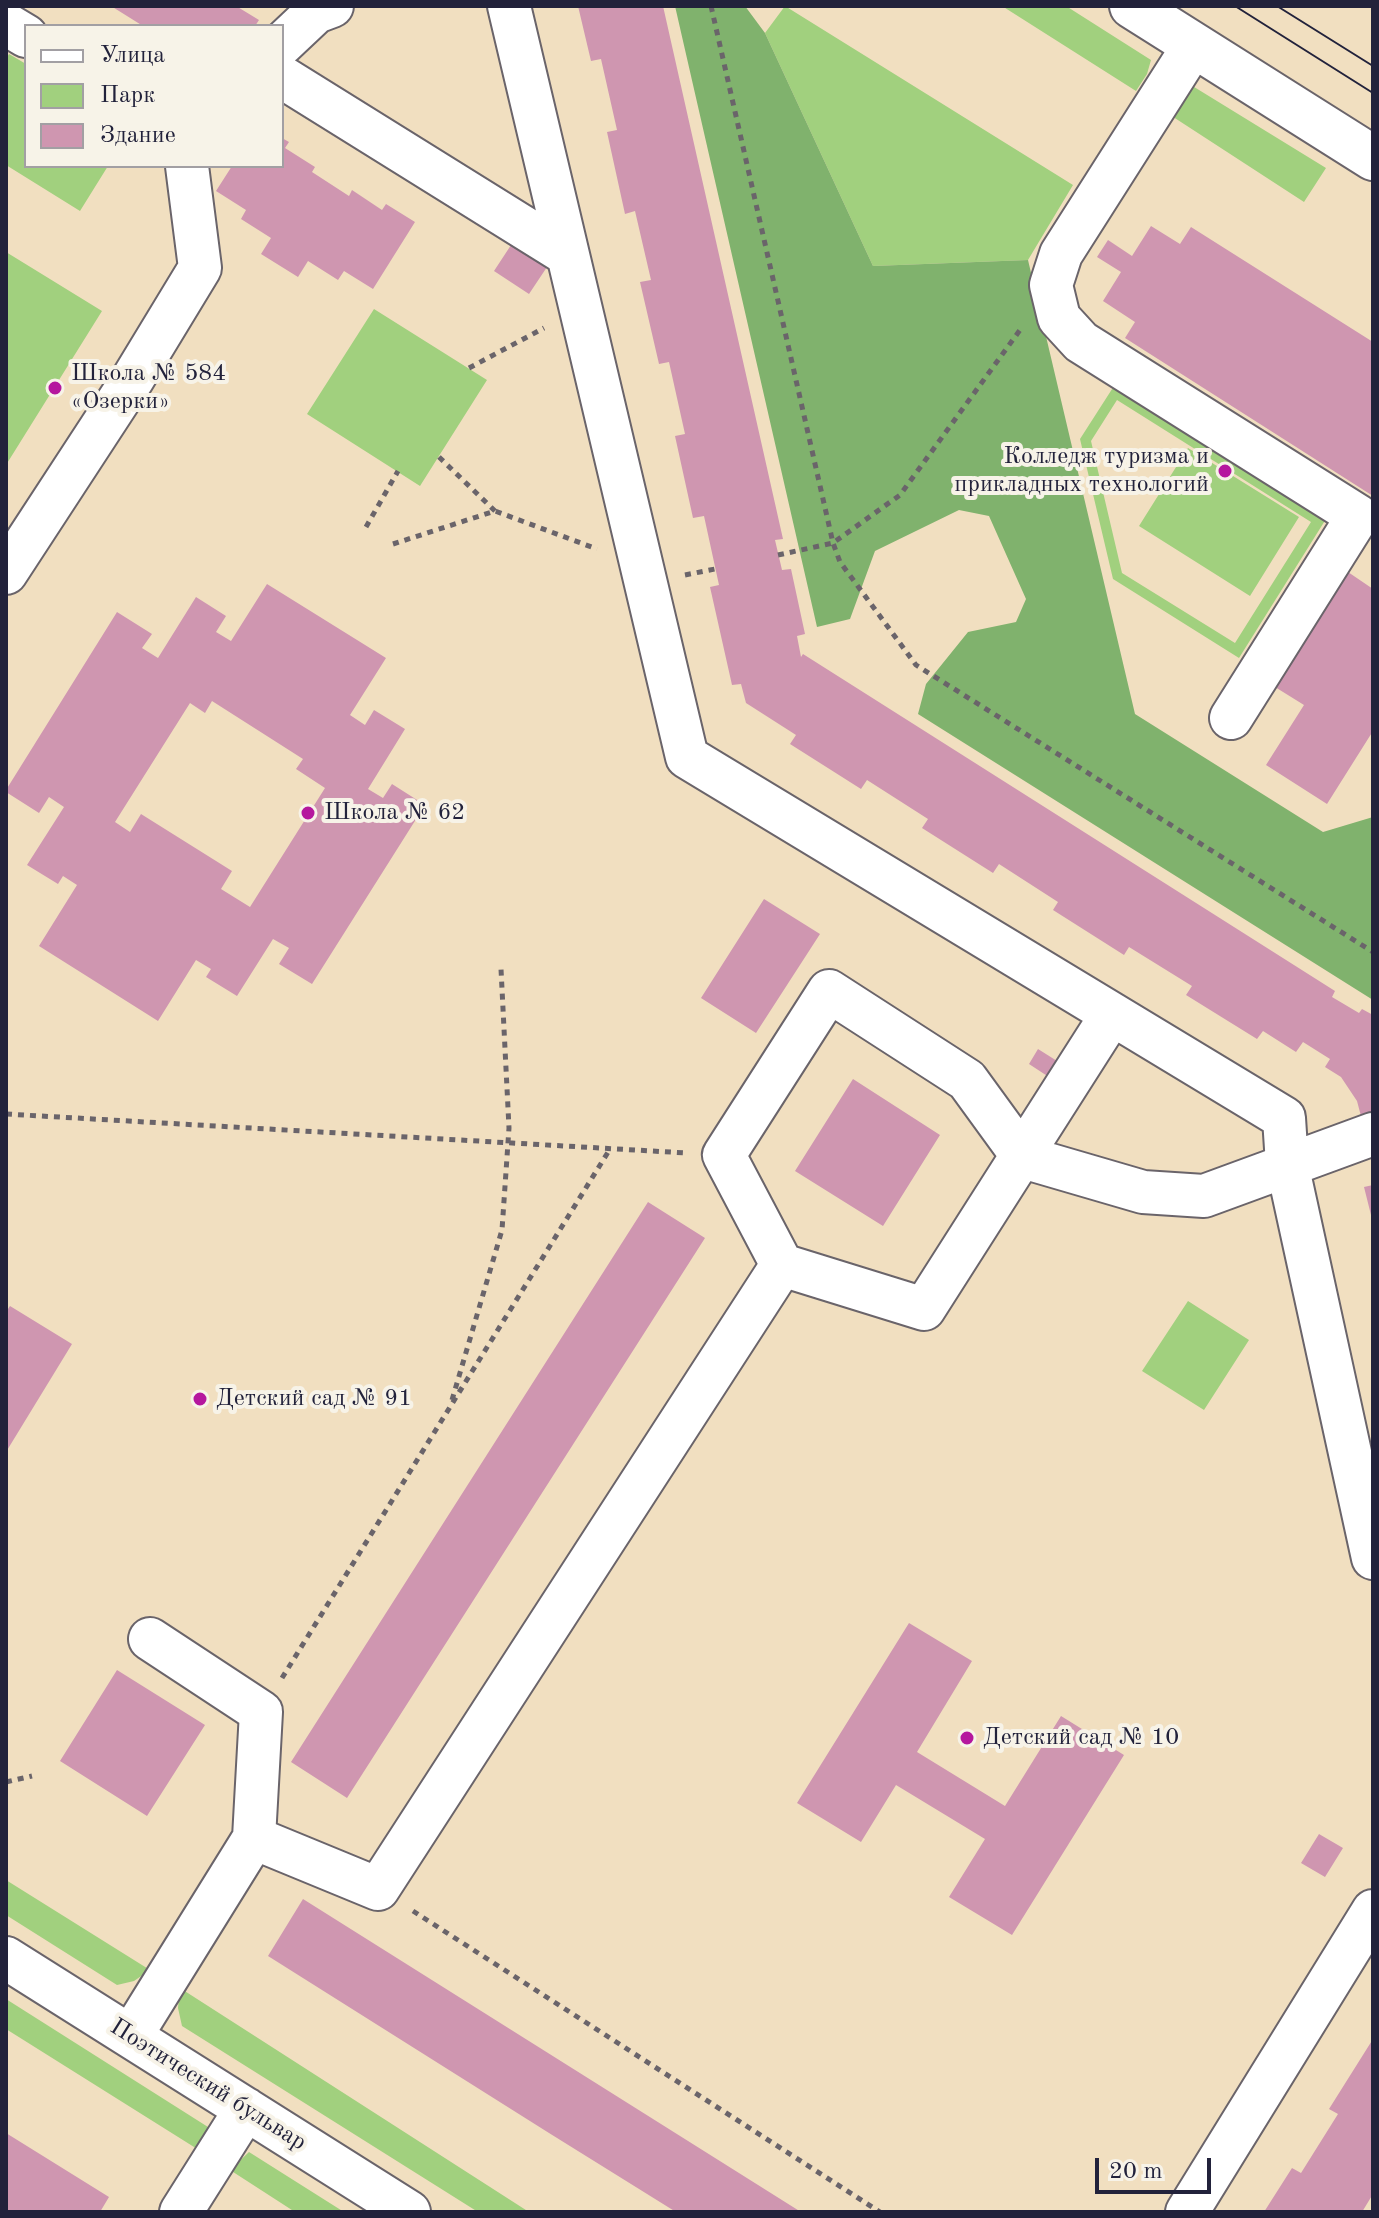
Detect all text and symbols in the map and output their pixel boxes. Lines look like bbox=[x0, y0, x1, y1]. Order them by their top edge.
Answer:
legend bbox=[24, 24, 284, 168]
text: Улица bbox=[100, 44, 165, 68]
text: Парк bbox=[100, 84, 155, 108]
text: Здание bbox=[100, 124, 176, 148]
place label: Школа № 584 «Озерки» bbox=[71, 360, 226, 416]
marker: Школа № 584 «Озерки» bbox=[46, 379, 64, 397]
place label: Колледж туризма и прикладных технологий bbox=[954, 443, 1209, 499]
marker: Колледж туризма и прикладных технологий bbox=[1216, 462, 1234, 480]
place label: Школа № 62 bbox=[324, 799, 465, 827]
marker: Школа № 62 bbox=[299, 804, 317, 822]
place label: Детский сад № 91 bbox=[216, 1385, 412, 1413]
marker: Детский сад № 91 bbox=[191, 1390, 209, 1408]
place label: Детский сад № 10 bbox=[983, 1724, 1179, 1752]
marker: Детский сад № 10 bbox=[958, 1729, 976, 1747]
street label: Поэтический бульвар bbox=[104, 2013, 312, 2157]
scale bar bbox=[1099, 2142, 1215, 2192]
text: 20 m bbox=[1109, 2160, 1163, 2184]

